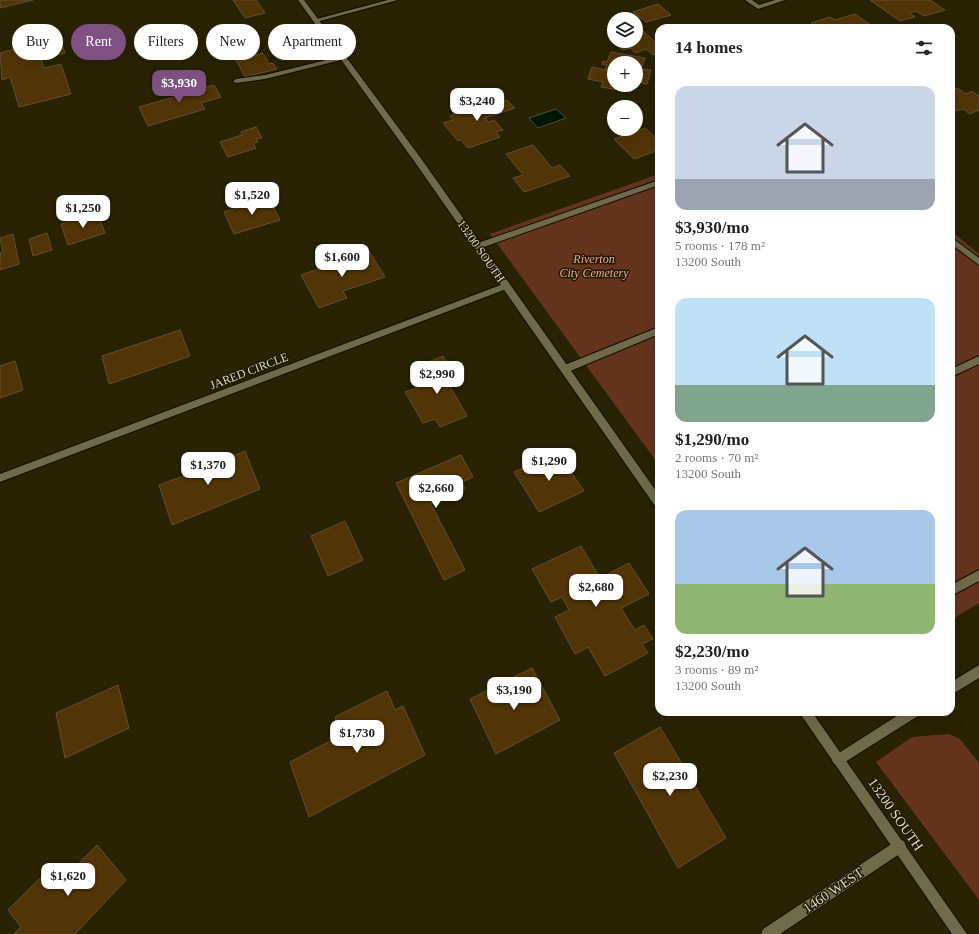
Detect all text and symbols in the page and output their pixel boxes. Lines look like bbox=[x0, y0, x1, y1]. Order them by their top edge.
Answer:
map controls bbox=[607, 12, 643, 136]
button: layers bbox=[607, 12, 643, 48]
chip: Buy bbox=[12, 24, 63, 60]
chip: Rent bbox=[71, 24, 126, 60]
chip: Filters bbox=[134, 24, 198, 60]
chip: New bbox=[206, 24, 260, 60]
chip: Apartment bbox=[268, 24, 356, 60]
icon: filters bbox=[913, 37, 935, 59]
text: 14 homes bbox=[675, 38, 743, 57]
button: + bbox=[607, 56, 643, 92]
pin: $3,930 bbox=[146, 70, 212, 104]
text: $3,930 bbox=[161, 75, 197, 90]
pin: $3,240 bbox=[444, 88, 510, 122]
text: $3,240 bbox=[459, 93, 495, 108]
button: − bbox=[607, 100, 643, 136]
icon: home bbox=[769, 112, 841, 184]
pin: $1,520 bbox=[219, 182, 285, 216]
text: $1,520 bbox=[234, 187, 270, 202]
pin: $1,250 bbox=[50, 195, 116, 229]
text: $1,250 bbox=[65, 200, 101, 215]
street label: 13200 SOUTH bbox=[454, 217, 508, 285]
text: $3,930/mo bbox=[675, 218, 749, 237]
text: 5 rooms · 178 m² bbox=[675, 238, 765, 253]
pin: $1,600 bbox=[309, 244, 375, 278]
text: $1,600 bbox=[324, 249, 360, 264]
park label: Riverton City Cemetery bbox=[560, 252, 629, 280]
text: 13200 South bbox=[675, 254, 741, 269]
icon: home bbox=[769, 324, 841, 396]
street label: JARED CIRCLE bbox=[208, 350, 290, 392]
pin: $2,990 bbox=[404, 361, 470, 395]
text: $2,990 bbox=[419, 366, 455, 381]
text: $1,290/mo bbox=[675, 430, 749, 449]
pin: $1,290 bbox=[516, 448, 582, 482]
text: 2 rooms · 70 m² bbox=[675, 450, 758, 465]
pin: $1,370 bbox=[175, 452, 241, 486]
text: $1,290 bbox=[531, 453, 567, 468]
text: $1,370 bbox=[190, 457, 226, 472]
text: 13200 South bbox=[675, 466, 741, 481]
pin: $2,660 bbox=[403, 475, 469, 509]
text: $2,660 bbox=[418, 480, 454, 495]
icon: home bbox=[769, 536, 841, 608]
pin: $2,680 bbox=[563, 574, 629, 608]
text: $2,680 bbox=[578, 579, 614, 594]
text: $2,230/mo bbox=[675, 642, 749, 661]
text: 3 rooms · 89 m² bbox=[675, 662, 758, 677]
pin: $3,190 bbox=[481, 677, 547, 711]
text: 13200 South bbox=[675, 678, 741, 693]
text: $3,190 bbox=[496, 682, 532, 697]
pin: $1,730 bbox=[324, 720, 390, 754]
text: $1,730 bbox=[339, 725, 375, 740]
pin: $2,230 bbox=[637, 763, 703, 797]
text: $2,230 bbox=[652, 768, 688, 783]
street label: 13200 SOUTH bbox=[865, 775, 926, 853]
pin: $1,620 bbox=[35, 863, 101, 897]
street label: 1460 WEST bbox=[800, 865, 867, 916]
text: $1,620 bbox=[50, 868, 86, 883]

